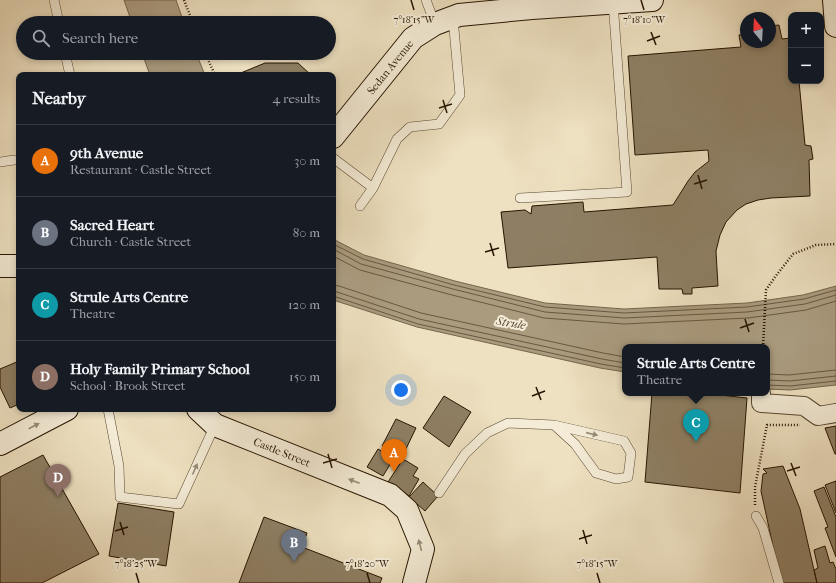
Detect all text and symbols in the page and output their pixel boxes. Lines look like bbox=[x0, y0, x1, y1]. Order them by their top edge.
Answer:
north arrow bbox=[740, 12, 776, 48]
map controls bbox=[788, 12, 824, 84]
button: + bbox=[788, 12, 824, 48]
text: 7°18'15"W bbox=[394, 14, 436, 26]
text: 7°18'10"W bbox=[623, 14, 666, 26]
search box bbox=[16, 16, 336, 60]
icon: search bbox=[30, 27, 52, 49]
text: Search here bbox=[62, 29, 138, 47]
street label: Sedan Avenue bbox=[364, 37, 417, 97]
button: − bbox=[788, 48, 824, 84]
text: Nearby bbox=[32, 88, 86, 108]
text: 4 results bbox=[273, 91, 320, 106]
text: 9th Avenue bbox=[70, 144, 143, 162]
text: A bbox=[41, 153, 49, 168]
text: 30 m bbox=[294, 153, 320, 168]
text: Restaurant · Castle Street bbox=[70, 162, 212, 177]
text: Sacred Heart bbox=[70, 216, 154, 234]
text: B bbox=[41, 225, 49, 240]
text: 80 m bbox=[293, 225, 320, 240]
text: Church · Castle Street bbox=[70, 234, 191, 249]
text: Strule Arts Centre bbox=[70, 288, 188, 306]
text: C bbox=[41, 297, 49, 312]
text: 120 m bbox=[288, 297, 320, 312]
text: Theatre bbox=[70, 306, 115, 321]
water label: Strule bbox=[494, 314, 528, 332]
popup bbox=[622, 344, 770, 396]
text: Strule Arts Centre bbox=[637, 354, 755, 372]
text: Holy Family Primary School bbox=[70, 360, 250, 378]
text: D bbox=[40, 369, 50, 384]
text: 150 m bbox=[289, 369, 320, 384]
text: Theatre bbox=[637, 372, 682, 387]
text: School · Brook Street bbox=[70, 378, 185, 393]
your location bbox=[391, 380, 411, 400]
pin: C bbox=[683, 409, 709, 442]
one-way arrow bbox=[28, 423, 39, 430]
one-way arrow bbox=[586, 431, 599, 437]
street label: Castle Street bbox=[251, 435, 312, 470]
pin: A bbox=[381, 439, 407, 472]
one-way arrow bbox=[192, 463, 198, 474]
pin: D bbox=[45, 464, 71, 497]
one-way arrow bbox=[348, 477, 360, 483]
pin: B bbox=[281, 529, 307, 562]
one-way arrow bbox=[417, 539, 423, 552]
text: 7°18'25"W bbox=[115, 558, 158, 570]
text: 7°18'20"W bbox=[345, 558, 390, 570]
text: 7°18'15"W bbox=[577, 558, 619, 570]

